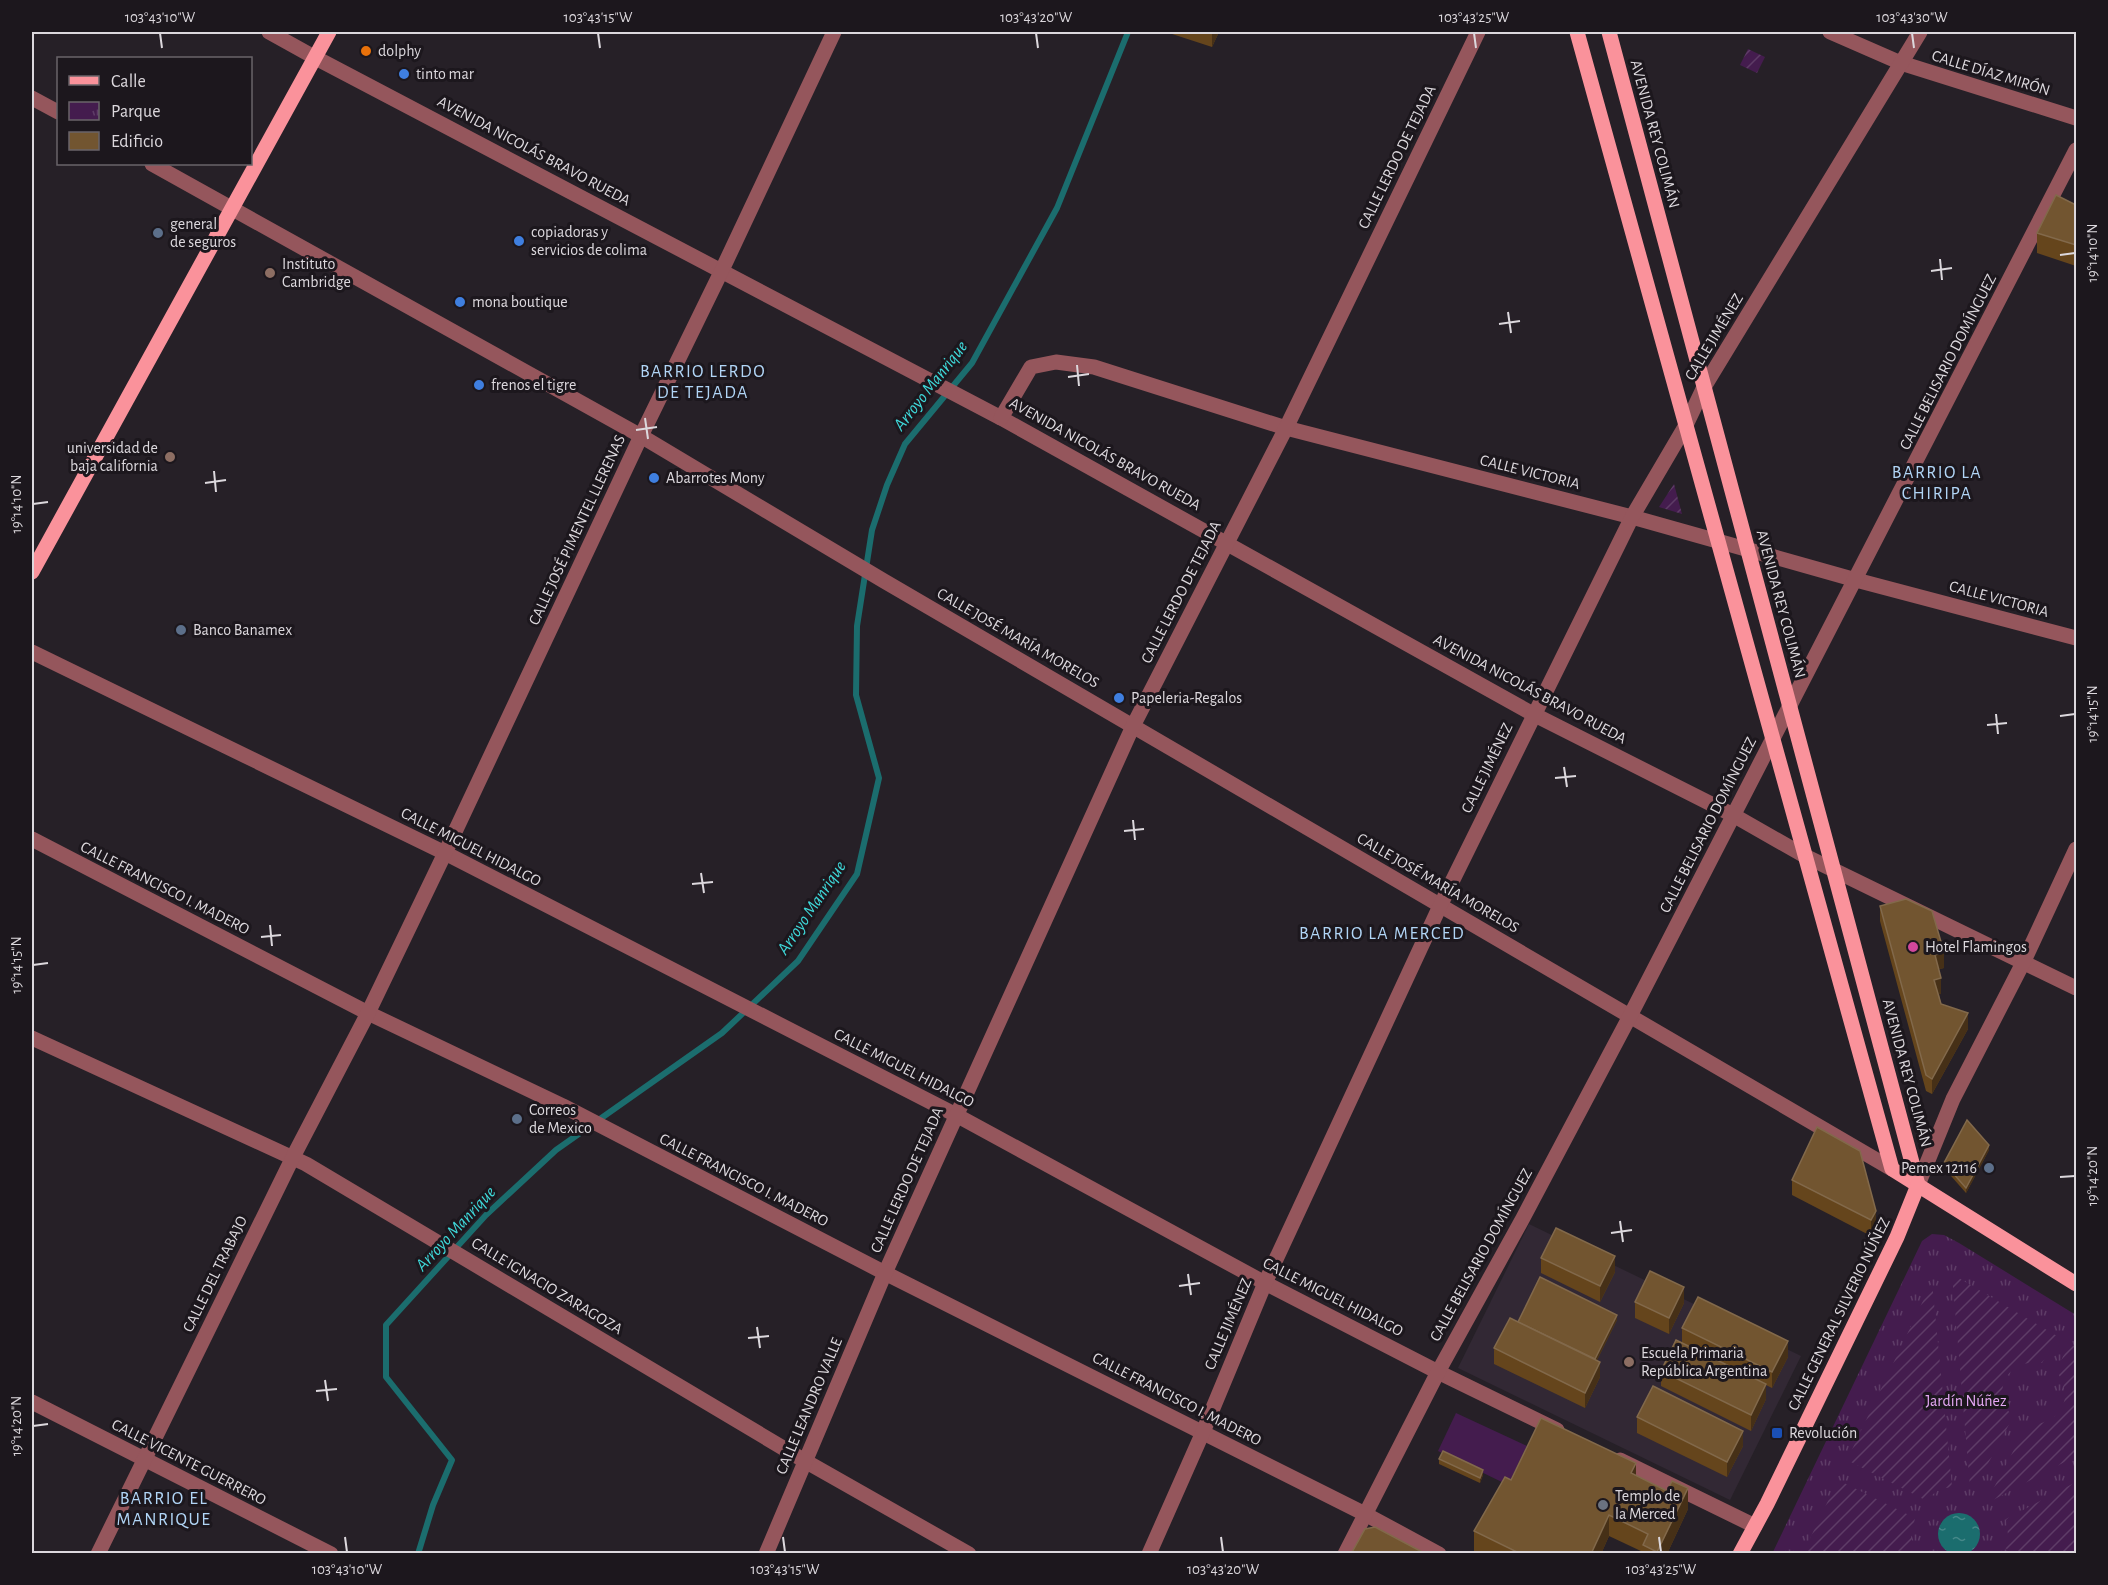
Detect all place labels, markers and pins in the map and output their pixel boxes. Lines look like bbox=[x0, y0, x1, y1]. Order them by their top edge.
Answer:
place label: dolphy bbox=[378, 43, 421, 60]
marker: dolphy bbox=[359, 44, 373, 58]
place label: tinto mar bbox=[416, 66, 475, 82]
marker: tinto mar bbox=[397, 67, 411, 81]
place label: general de seguros bbox=[170, 216, 236, 250]
place label: copiadoras y servicios de colima bbox=[531, 224, 647, 258]
marker: general de seguros bbox=[151, 226, 165, 240]
marker: copiadoras y servicios de colima bbox=[512, 234, 526, 248]
place label: Instituto Cambridge bbox=[282, 256, 351, 290]
marker: Instituto Cambridge bbox=[263, 266, 277, 280]
place label: mona boutique bbox=[472, 294, 568, 310]
marker: mona boutique bbox=[453, 295, 467, 309]
place label: frenos el tigre bbox=[491, 377, 576, 393]
marker: frenos el tigre bbox=[472, 378, 486, 392]
place label: universidad de baja california bbox=[67, 440, 158, 475]
marker: universidad de baja california bbox=[163, 450, 177, 464]
place label: Abarrotes Mony bbox=[666, 470, 765, 487]
marker: Abarrotes Mony bbox=[647, 471, 661, 485]
place label: Banco Banamex bbox=[193, 622, 292, 638]
marker: Banco Banamex bbox=[174, 623, 188, 637]
place label: Papeleria-Regalos bbox=[1131, 690, 1242, 706]
marker: Papeleria-Regalos bbox=[1112, 691, 1126, 705]
place label: Hotel Flamingos bbox=[1925, 939, 2027, 955]
marker: Hotel Flamingos bbox=[1906, 940, 1920, 954]
place label: Correos de Mexico bbox=[529, 1102, 592, 1136]
marker: Correos de Mexico bbox=[510, 1112, 524, 1126]
place label: Pemex 12116 bbox=[1901, 1160, 1977, 1176]
marker: Pemex 12116 bbox=[1982, 1161, 1996, 1175]
place label: Escuela Primaria República Argentina bbox=[1641, 1345, 1767, 1379]
marker: Escuela Primaria República Argentina bbox=[1622, 1355, 1636, 1369]
place label: Revolución bbox=[1789, 1425, 1857, 1441]
marker: Revolución bbox=[1770, 1426, 1784, 1440]
place label: Templo de la Merced bbox=[1615, 1488, 1680, 1522]
marker: Templo de la Merced bbox=[1596, 1498, 1610, 1512]

